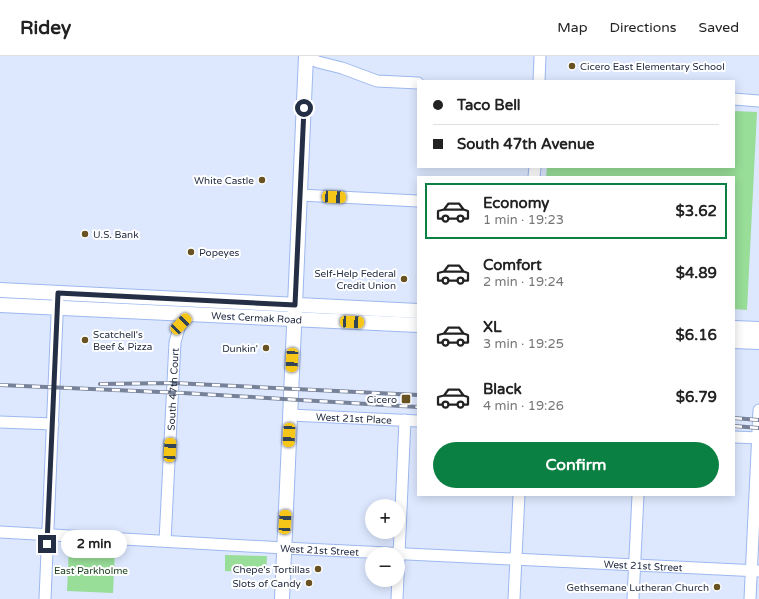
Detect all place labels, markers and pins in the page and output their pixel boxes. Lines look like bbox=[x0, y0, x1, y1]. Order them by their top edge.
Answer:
marker: Cicero East Elementary School bbox=[567, 61, 577, 71]
place label: Cicero East Elementary School bbox=[580, 61, 725, 73]
place label: White Castle bbox=[194, 175, 254, 187]
marker: White Castle bbox=[257, 175, 267, 185]
marker: U.S. Bank bbox=[80, 229, 90, 239]
place label: U.S. Bank bbox=[93, 229, 139, 241]
marker: Popeyes bbox=[186, 247, 196, 257]
place label: Popeyes bbox=[199, 247, 240, 259]
place label: Self-Help Federal Credit Union bbox=[314, 268, 396, 292]
marker: Self-Help Federal Credit Union bbox=[399, 274, 409, 284]
place label: Scatchell's Beef & Pizza bbox=[93, 329, 152, 353]
marker: Scatchell's Beef & Pizza bbox=[80, 335, 90, 345]
place label: Dunkin' bbox=[222, 343, 258, 355]
marker: Dunkin' bbox=[261, 343, 271, 353]
marker: Cicero bbox=[400, 393, 412, 405]
place label: Cicero bbox=[367, 394, 397, 406]
place label: Chepe's Tortillas bbox=[233, 564, 310, 576]
marker: Chepe's Tortillas bbox=[313, 564, 323, 574]
place label: Slots of Candy bbox=[232, 578, 302, 590]
marker: Slots of Candy bbox=[304, 578, 314, 588]
place label: Gethsemane Lutheran Church bbox=[567, 582, 709, 594]
marker: Gethsemane Lutheran Church bbox=[712, 582, 722, 592]

